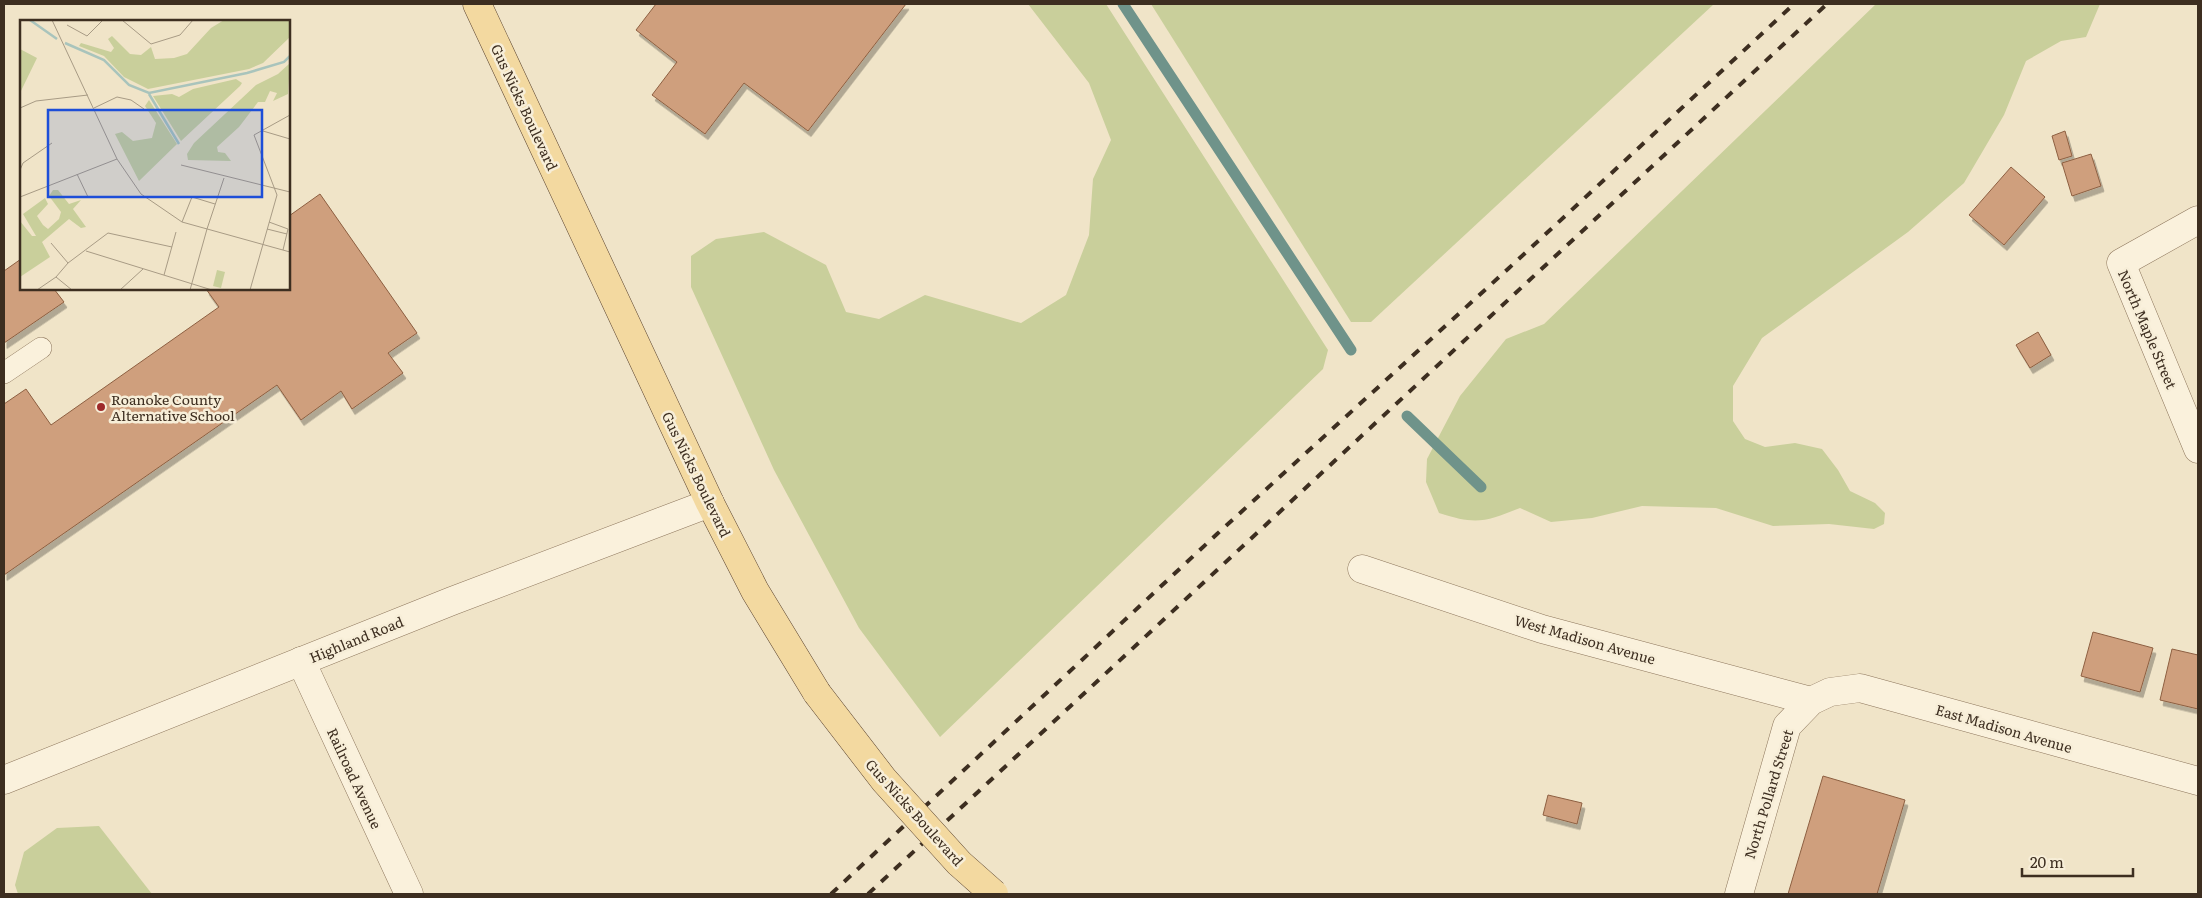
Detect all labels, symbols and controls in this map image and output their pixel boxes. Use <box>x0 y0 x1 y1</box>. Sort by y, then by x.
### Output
inset map <box>20 20 290 290</box>
street label: Gus Nicks Boulevard <box>487 41 563 174</box>
street label: North Maple Street <box>2114 266 2182 392</box>
place label: Roanoke County Alternative School <box>111 389 235 425</box>
marker: Roanoke County Alternative School <box>95 401 107 413</box>
street label: Gus Nicks Boulevard <box>658 408 736 541</box>
street label: West Madison Avenue <box>1512 609 1658 669</box>
street label: Highland Road <box>306 611 406 667</box>
street label: East Madison Avenue <box>1933 699 2075 757</box>
street label: Railroad Avenue <box>323 724 387 832</box>
street label: North Pollard Street <box>1739 726 1797 861</box>
street label: Gus Nicks Boulevard <box>862 754 969 870</box>
scale bar <box>2022 846 2133 878</box>
text: 20 m <box>2030 850 2064 873</box>

